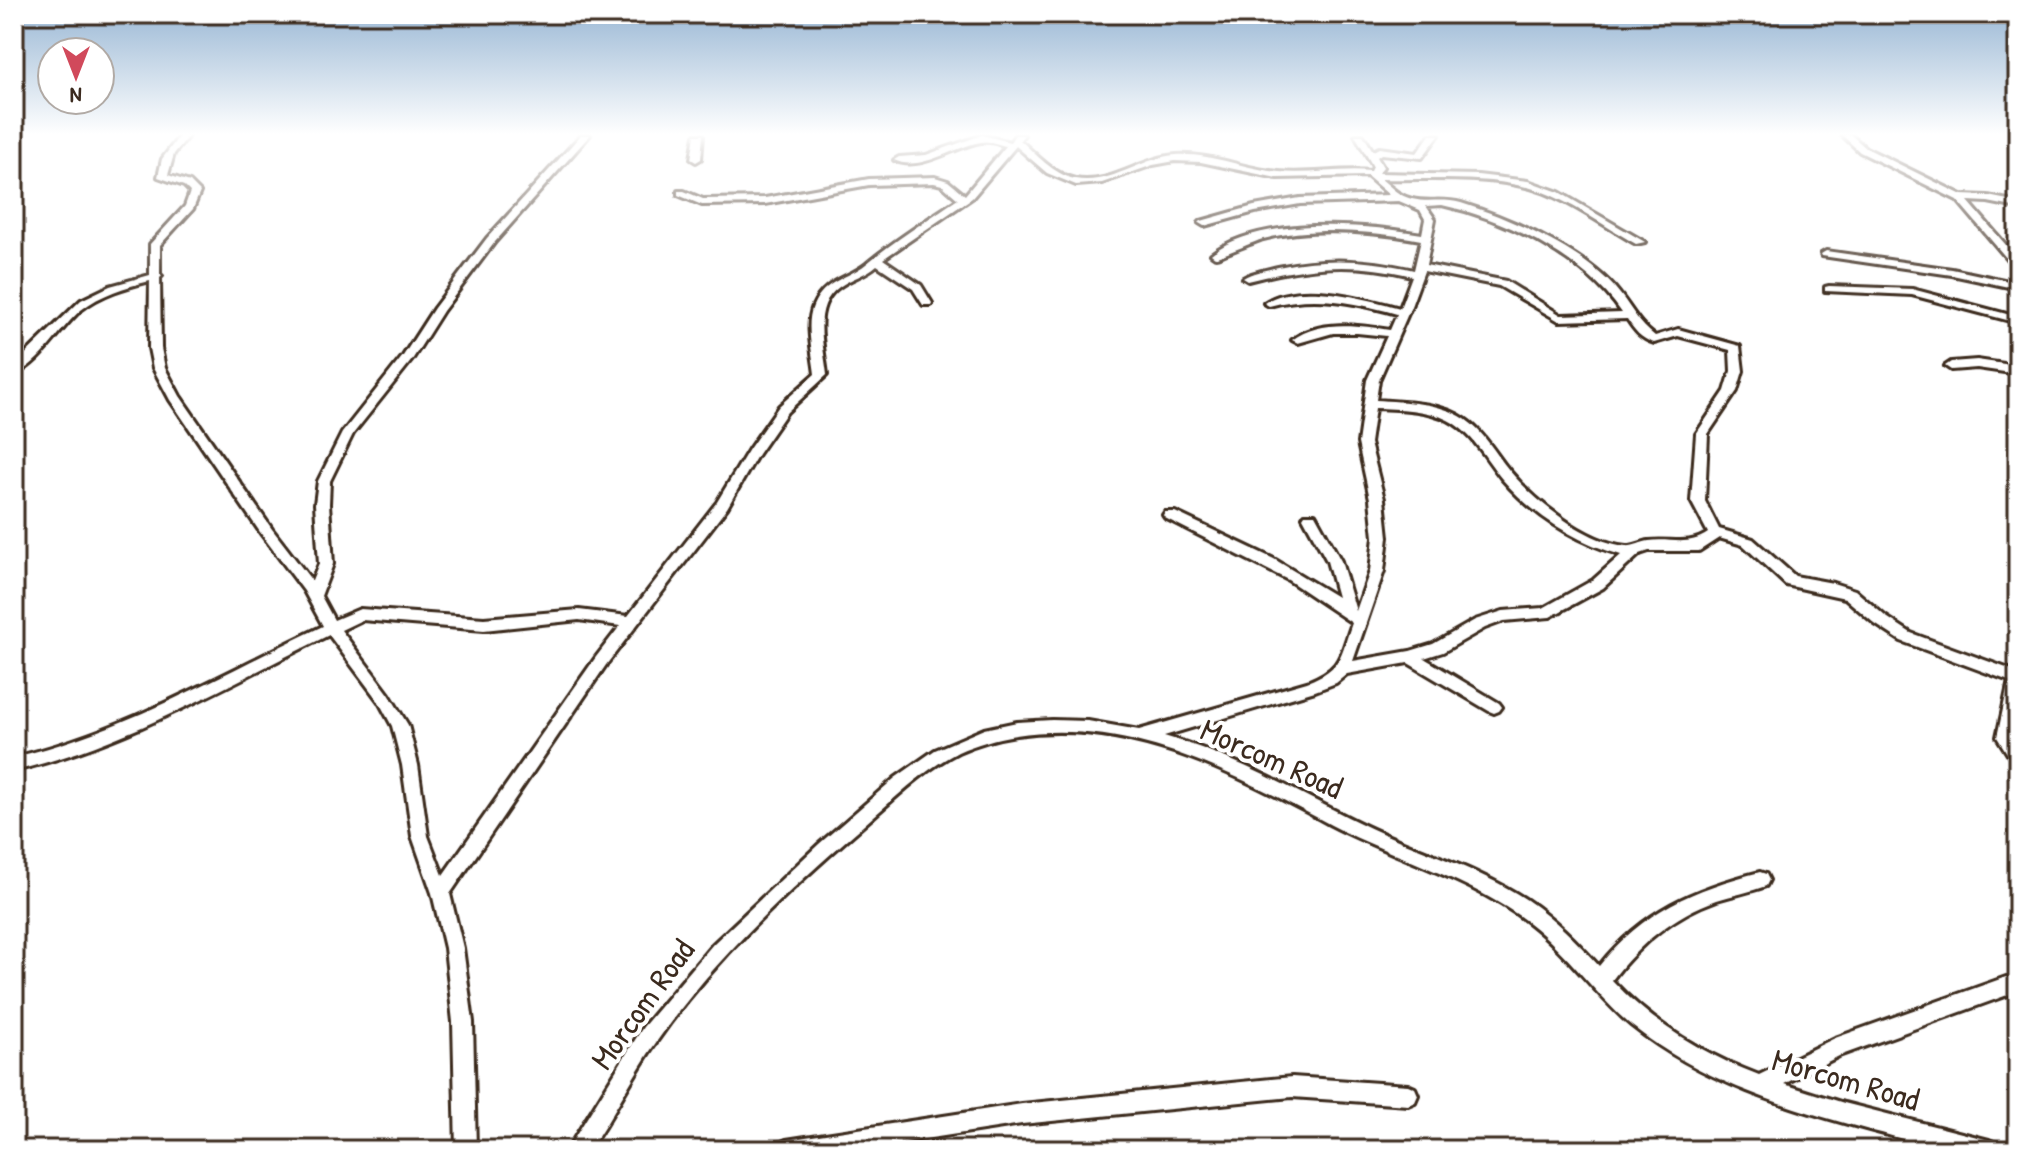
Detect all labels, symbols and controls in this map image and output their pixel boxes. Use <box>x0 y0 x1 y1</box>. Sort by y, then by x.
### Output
north arrow <box>36 36 116 116</box>
text: N <box>70 81 82 111</box>
street label: Morcom Road <box>1194 708 1350 808</box>
street label: Morcom Road <box>580 930 704 1078</box>
street label: Morcom Road <box>1767 1038 1925 1120</box>

